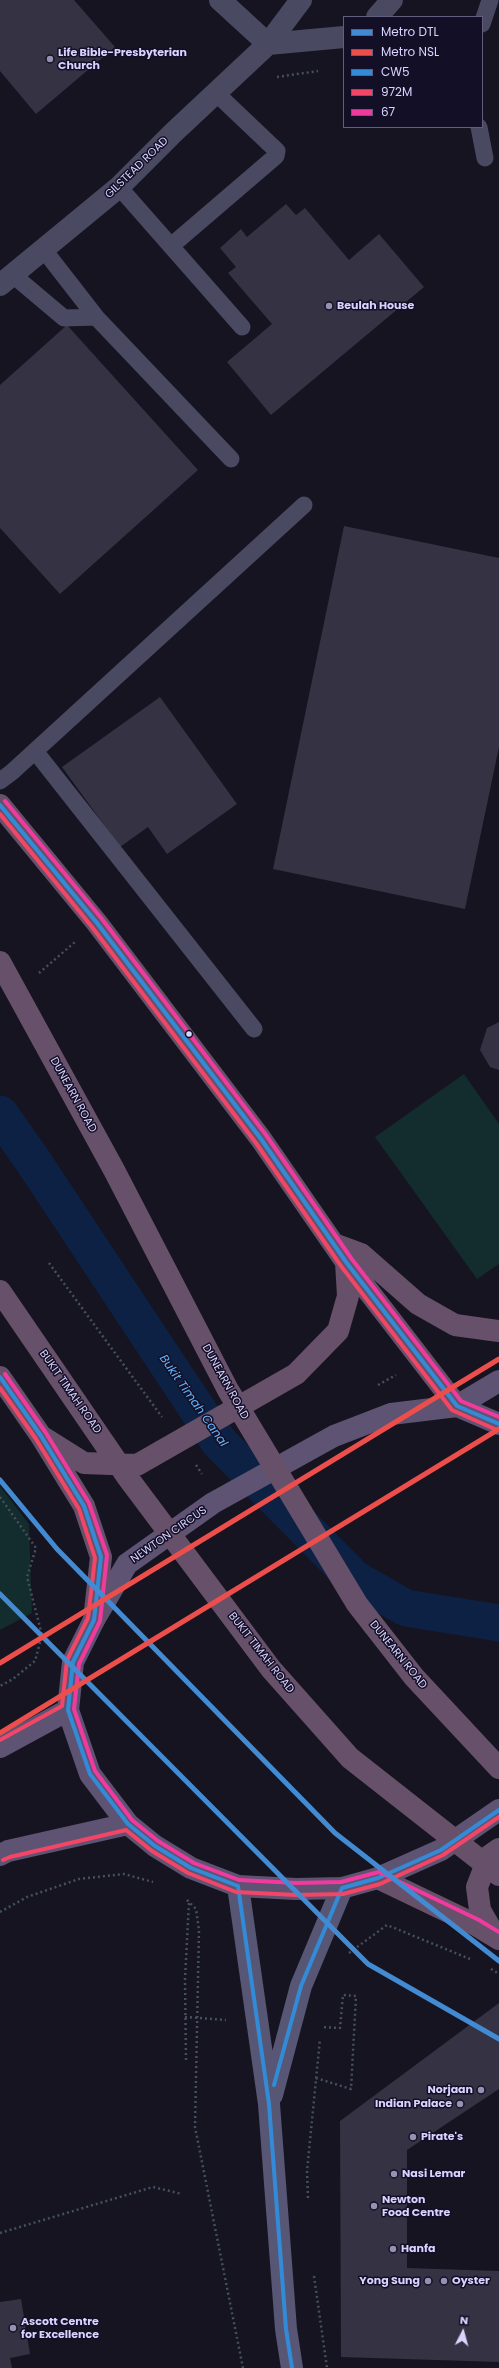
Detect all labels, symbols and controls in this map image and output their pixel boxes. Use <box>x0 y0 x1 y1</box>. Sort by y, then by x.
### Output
legend <box>343 16 483 128</box>
text: Metro DTL <box>381 23 439 40</box>
text: Metro NSL <box>381 43 439 60</box>
place label: Life Bible-Presbyterian Church <box>58 46 187 72</box>
marker: Life Bible-Presbyterian Church <box>45 54 55 64</box>
text: CW5 <box>381 63 410 80</box>
text: 972M <box>381 83 412 100</box>
text: 67 <box>381 103 395 120</box>
street label: GILSTEAD ROAD <box>103 135 171 201</box>
place label: Beulah House <box>337 299 414 313</box>
marker: Beulah House <box>324 301 334 311</box>
unlabelled marker <box>184 1029 194 1039</box>
street label: DUNEARN ROAD <box>47 1055 99 1135</box>
street label: DUNEARN ROAD <box>199 1342 251 1422</box>
street label: BUKIT TIMAH ROAD <box>36 1348 104 1436</box>
water label: Bukit Timah Canal <box>156 1352 230 1450</box>
street label: NEWTON CIRCUS <box>129 1504 209 1566</box>
street label: BUKIT TIMAH ROAD <box>225 1610 297 1696</box>
street label: DUNEARN ROAD <box>366 1618 430 1692</box>
place label: Norjaan <box>427 2083 473 2097</box>
marker: Norjaan <box>476 2085 486 2095</box>
place label: Indian Palace <box>375 2097 452 2111</box>
marker: Indian Palace <box>455 2099 465 2109</box>
place label: Pirate's <box>421 2130 463 2144</box>
marker: Pirate's <box>408 2132 418 2142</box>
place label: Nasi Lemar <box>402 2167 465 2181</box>
marker: Nasi Lemar <box>389 2169 399 2179</box>
place label: Newton Food Centre <box>382 2193 450 2219</box>
marker: Newton Food Centre <box>369 2201 379 2211</box>
place label: Hanfa <box>401 2242 435 2256</box>
marker: Hanfa <box>388 2244 398 2254</box>
place label: Yong Sung <box>359 2274 420 2288</box>
place label: Oyster <box>452 2274 490 2288</box>
marker: Yong Sung <box>423 2276 433 2286</box>
marker: Oyster <box>439 2276 449 2286</box>
north arrow <box>443 2312 483 2352</box>
text: N <box>459 2312 469 2328</box>
place label: Ascott Centre for Excellence <box>21 2315 99 2341</box>
marker: Ascott Centre for Excellence <box>8 2323 18 2333</box>

